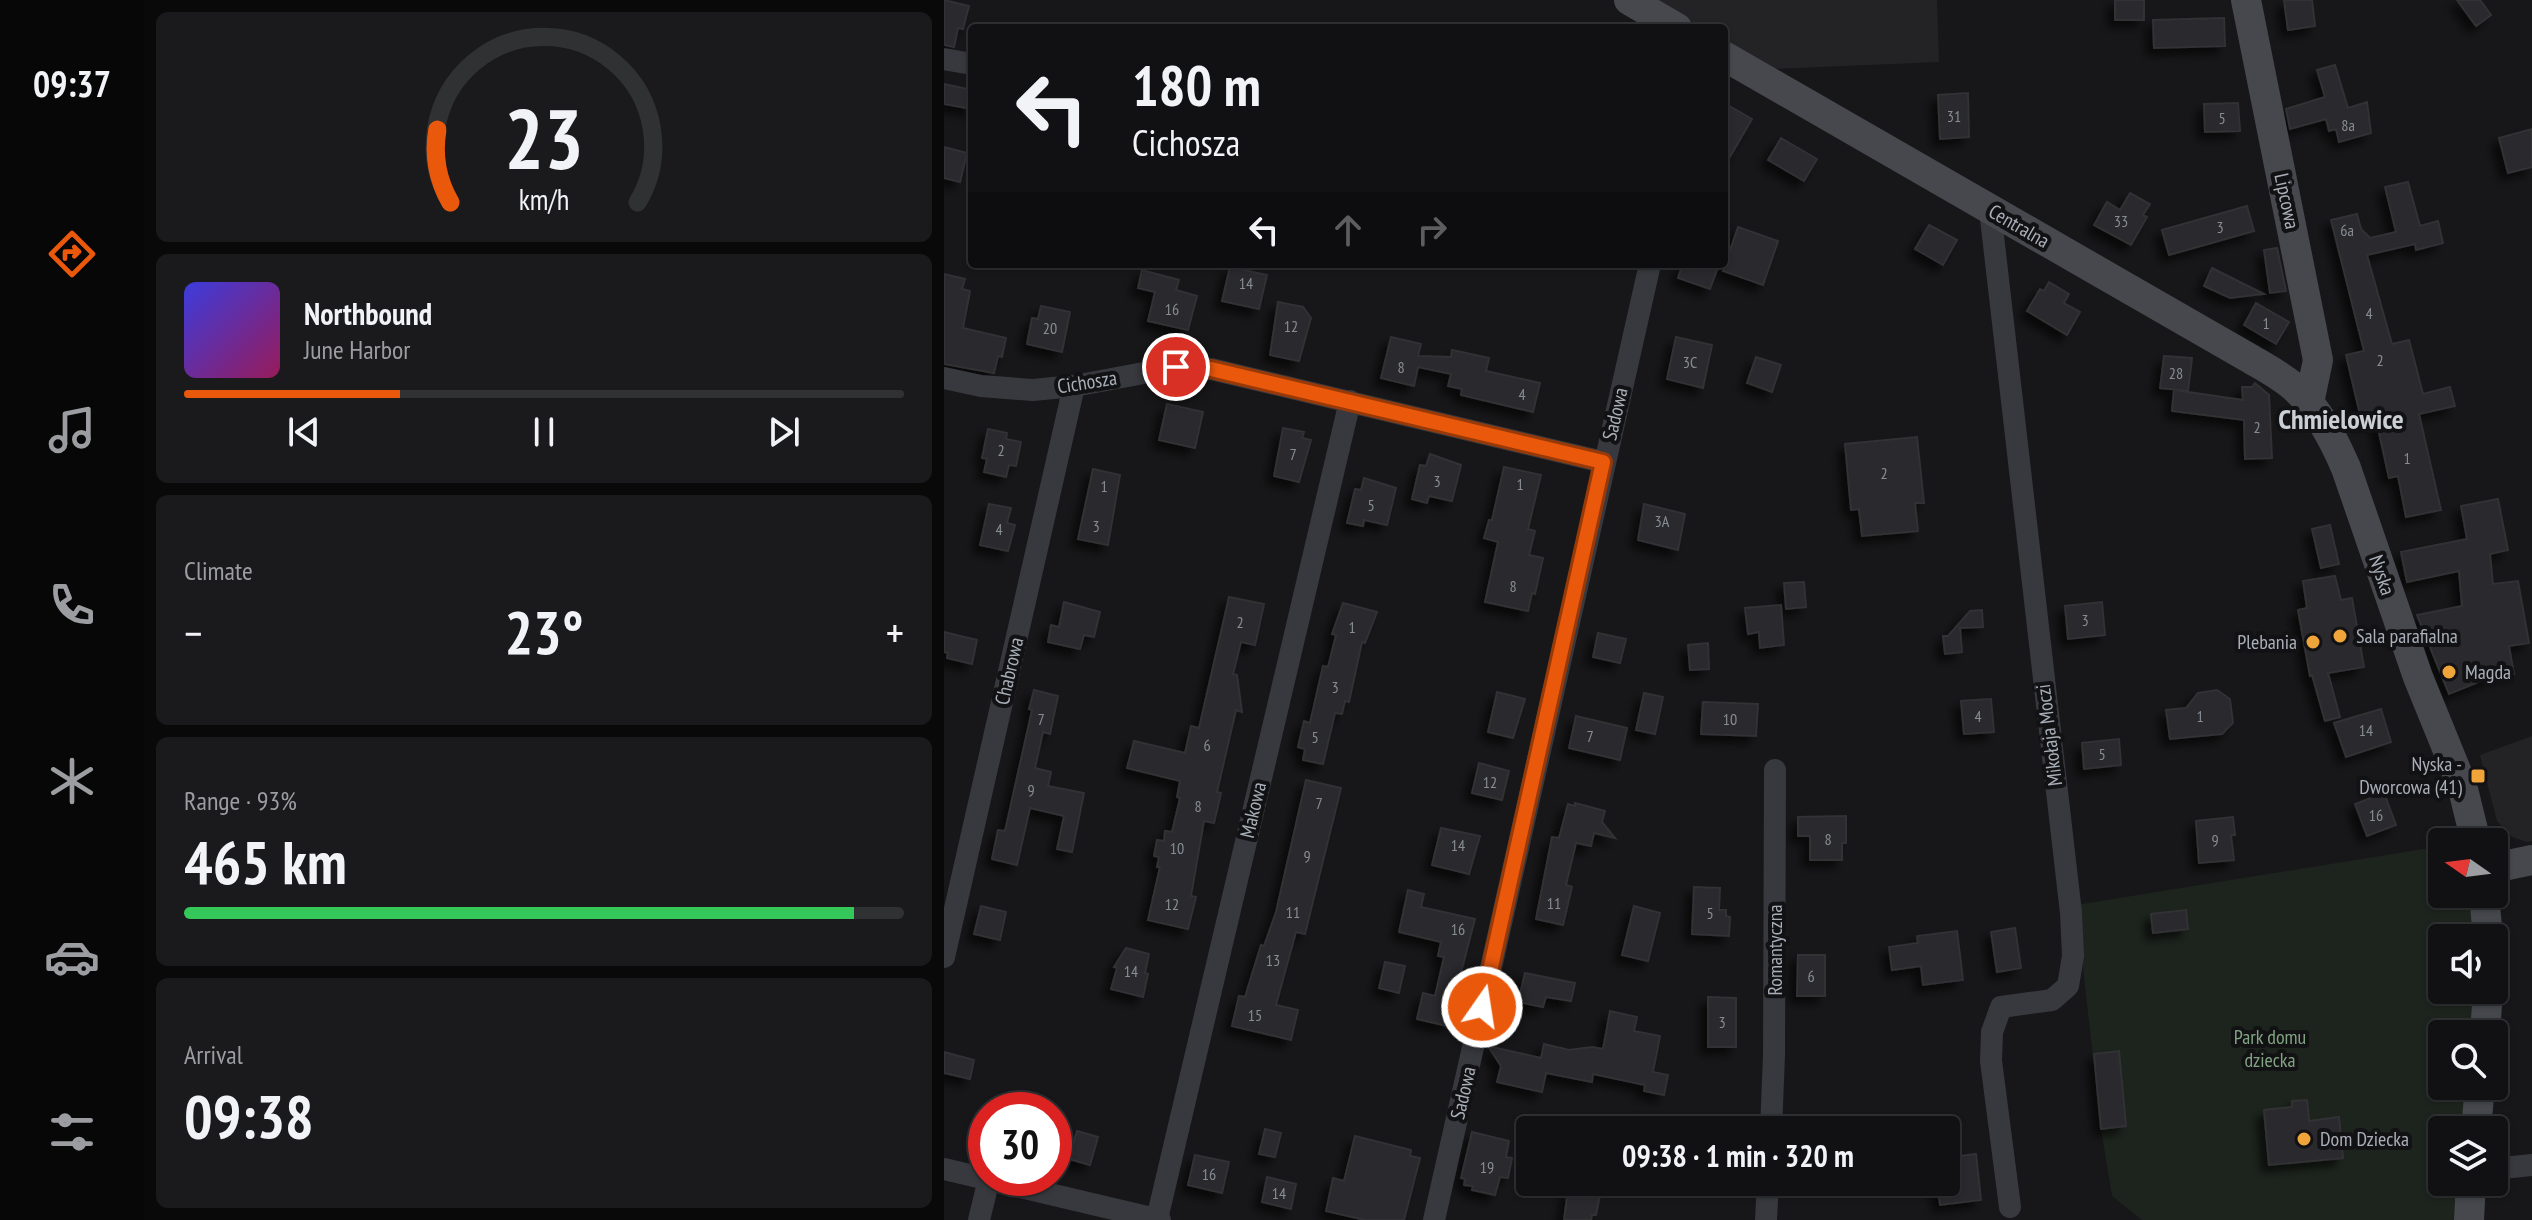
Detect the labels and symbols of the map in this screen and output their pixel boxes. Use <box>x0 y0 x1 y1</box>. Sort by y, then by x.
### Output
house number: 31 <box>1947 106 1961 126</box>
house number: 5 <box>2218 108 2226 128</box>
house number: 8a <box>2341 115 2355 135</box>
street label: Lipcowa <box>2268 171 2306 231</box>
street label: Centralna <box>1984 198 2054 254</box>
house number: 33 <box>2114 211 2128 231</box>
house number: 3 <box>2216 217 2224 237</box>
house number: 6a <box>2340 220 2354 240</box>
house number: 14 <box>1239 273 1253 293</box>
house number: 16 <box>1165 299 1179 319</box>
house number: 4 <box>2365 303 2373 323</box>
house number: 1 <box>2262 313 2270 333</box>
house number: 12 <box>1284 316 1298 336</box>
house number: 20 <box>1043 318 1057 338</box>
pin <box>1142 333 1210 401</box>
house number: 2 <box>2376 350 2384 370</box>
house number: 3C <box>1683 352 1697 372</box>
house number: 8 <box>1397 357 1405 377</box>
house number: 28 <box>2169 363 2183 383</box>
street label: Cichosza <box>1055 364 1119 400</box>
house number: 4 <box>1518 384 1526 404</box>
street label: Sadowa <box>1596 385 1634 443</box>
district label: Chmielowice <box>2278 400 2404 437</box>
house number: 2 <box>2253 417 2261 437</box>
house number: 2 <box>997 440 1005 460</box>
house number: 7 <box>1289 444 1297 464</box>
house number: 1 <box>2403 448 2411 468</box>
house number: 2 <box>1880 463 1888 483</box>
house number: 3 <box>1433 471 1441 491</box>
house number: 1 <box>1516 474 1524 494</box>
house number: 1 <box>1100 476 1108 496</box>
house number: 5 <box>1367 495 1375 515</box>
house number: 3A <box>1655 511 1670 531</box>
house number: 3 <box>1092 516 1100 536</box>
house number: 4 <box>995 519 1003 539</box>
street label: Nyska <box>2363 551 2401 599</box>
house number: 8 <box>1509 576 1517 596</box>
house number: 3 <box>2081 610 2089 630</box>
house number: 2 <box>1236 612 1244 632</box>
house number: 1 <box>1348 617 1356 637</box>
place label: Sala parafialna <box>2356 623 2458 649</box>
marker: Sala parafialna <box>2331 627 2349 645</box>
place label: Plebania <box>2237 629 2297 655</box>
marker: Plebania <box>2304 633 2322 651</box>
street label: Chabrowa <box>989 635 1029 707</box>
place label: Magda <box>2465 659 2511 685</box>
marker: Magda <box>2440 663 2458 681</box>
house number: 3 <box>1331 677 1339 697</box>
street label: Mikołaja Moczi <box>2030 683 2068 787</box>
house number: 4 <box>1974 706 1982 726</box>
house number: 1 <box>2196 706 2204 726</box>
house number: 7 <box>1037 709 1045 729</box>
house number: 10 <box>1723 709 1737 729</box>
house number: 14 <box>2359 720 2373 740</box>
house number: 7 <box>1586 726 1594 746</box>
house number: 5 <box>1311 727 1319 747</box>
house number: 6 <box>1203 735 1211 755</box>
house number: 5 <box>2098 744 2106 764</box>
place label: Nyska - Dworcowa (41) <box>2359 751 2462 800</box>
marker: Nyska - Dworcowa (41) <box>2469 767 2487 785</box>
house number: 12 <box>1483 772 1497 792</box>
house number: 9 <box>1027 780 1035 800</box>
street label: Makowa <box>1234 780 1272 840</box>
house number: 7 <box>1315 793 1323 813</box>
house number: 8 <box>1194 796 1202 816</box>
house number: 16 <box>2369 805 2383 825</box>
north arrow <box>2428 828 2508 908</box>
house number: 8 <box>1824 829 1832 849</box>
house number: 9 <box>2211 830 2219 850</box>
house number: 14 <box>1451 835 1465 855</box>
house number: 10 <box>1170 838 1184 858</box>
house number: 9 <box>1303 846 1311 866</box>
house number: 11 <box>1547 893 1561 913</box>
house number: 12 <box>1165 894 1179 914</box>
house number: 11 <box>1286 902 1300 922</box>
house number: 5 <box>1706 903 1714 923</box>
street label: Romantyczna <box>1762 904 1788 996</box>
house number: 16 <box>1451 919 1465 939</box>
house number: 13 <box>1266 950 1280 970</box>
house number: 14 <box>1124 961 1138 981</box>
position arrow <box>1440 965 1524 1049</box>
house number: 6 <box>1807 966 1815 986</box>
house number: 15 <box>1248 1005 1262 1025</box>
house number: 3 <box>1718 1012 1726 1032</box>
park label: Park domu dziecka <box>2234 1024 2306 1073</box>
street label: Sadowa <box>1444 1064 1482 1122</box>
speed limit sign: 30 <box>968 1092 1072 1196</box>
place label: Dom Dziecka <box>2320 1126 2409 1152</box>
marker: Dom Dziecka <box>2295 1130 2313 1148</box>
house number: 19 <box>1480 1157 1494 1177</box>
house number: 16 <box>1202 1164 1216 1184</box>
house number: 14 <box>1272 1183 1286 1203</box>

